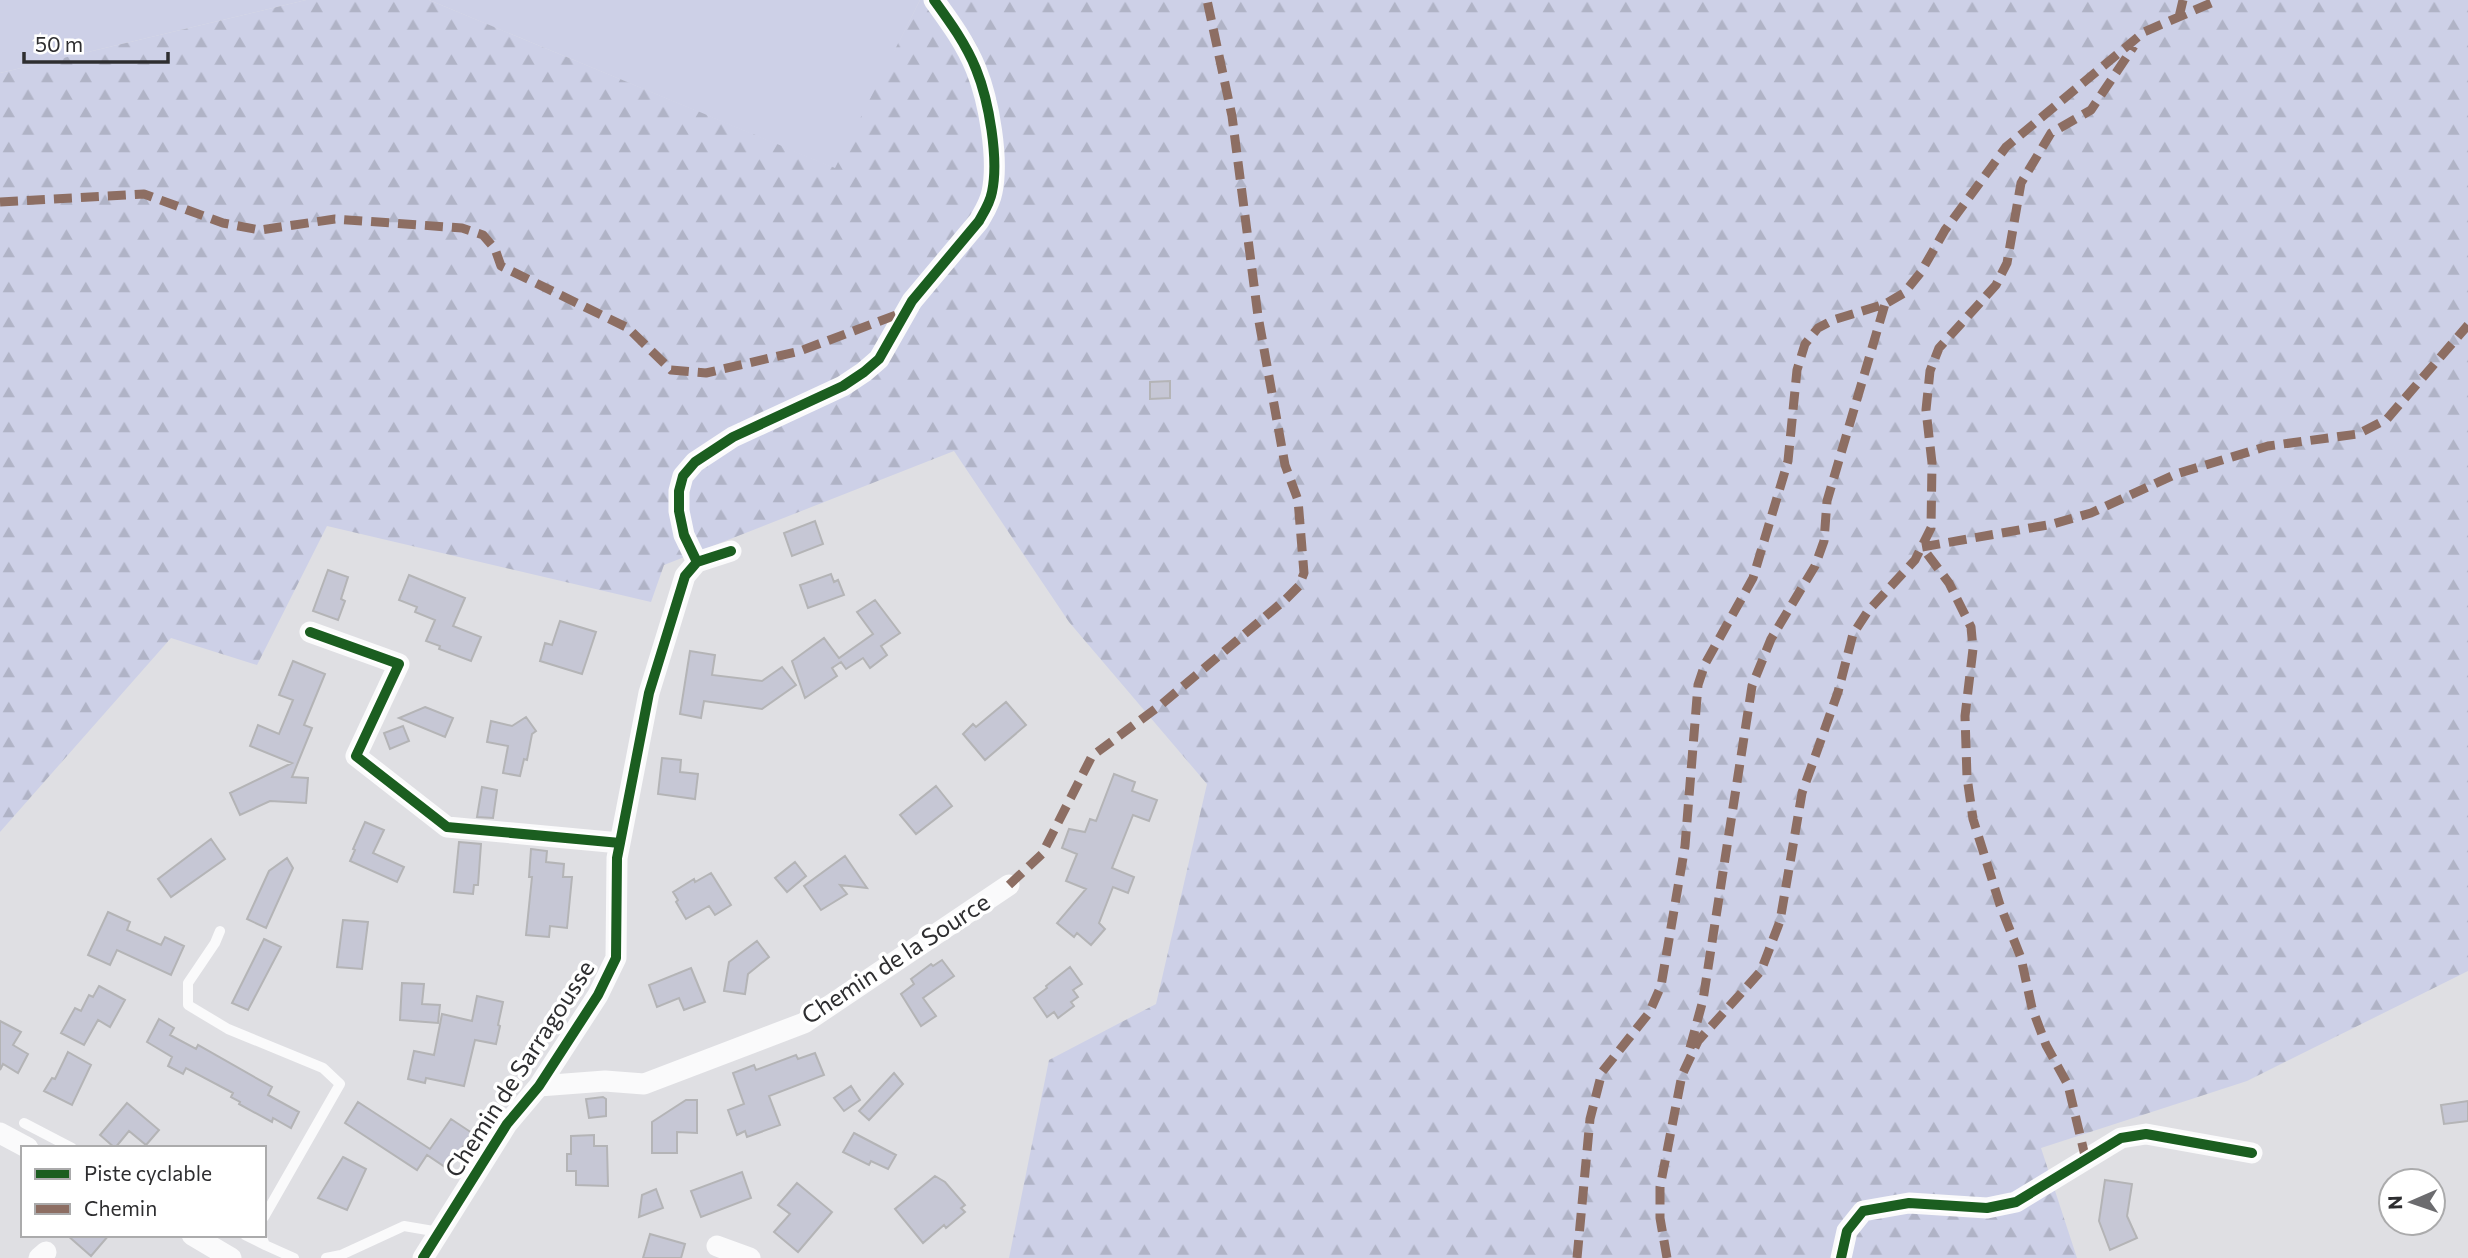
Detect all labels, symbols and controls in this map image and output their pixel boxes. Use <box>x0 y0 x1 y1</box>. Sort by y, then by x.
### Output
scale bar <box>24 21 168 65</box>
text: 50 m <box>35 31 83 56</box>
street label: Chemin de la Source <box>796 886 995 1029</box>
street label: Chemin de Sarragousse <box>438 954 600 1182</box>
legend <box>21 1146 266 1237</box>
text: Piste cyclable <box>84 1160 212 1185</box>
north arrow <box>2377 1167 2447 1237</box>
text: Chemin <box>84 1195 157 1220</box>
text: N <box>2383 1195 2406 1210</box>

